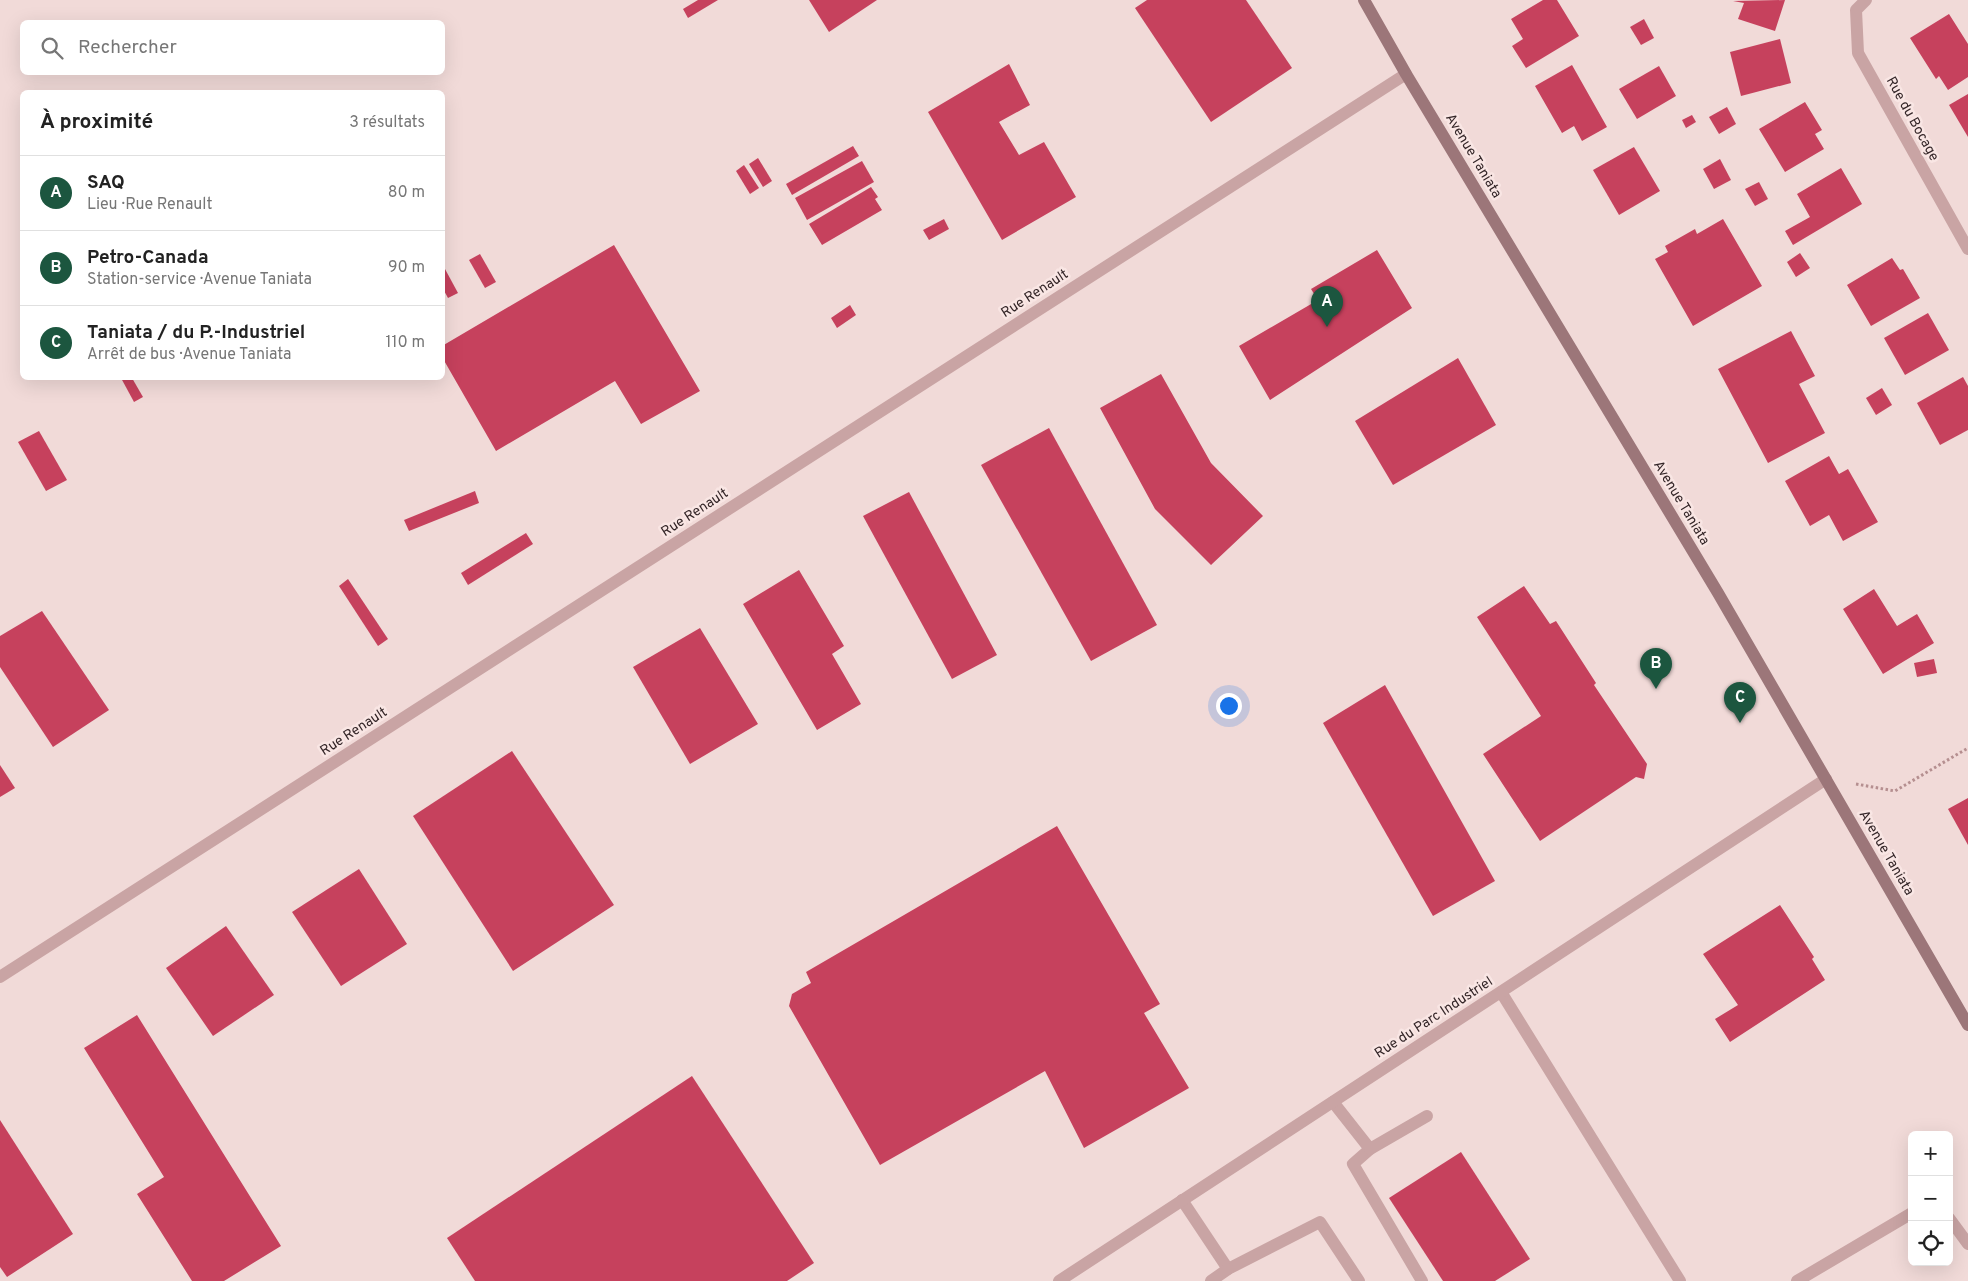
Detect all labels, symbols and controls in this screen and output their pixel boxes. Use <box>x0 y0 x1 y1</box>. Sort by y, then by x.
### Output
search box <box>20 20 445 75</box>
icon: search <box>38 34 66 62</box>
text: Rechercher <box>78 36 177 60</box>
street label: Rue du Bocage <box>1882 74 1942 164</box>
text: À proximité <box>40 109 153 136</box>
street label: Avenue Taniata <box>1441 111 1505 201</box>
text: 3 résultats <box>349 113 425 133</box>
text: SAQ <box>87 171 125 195</box>
text: A <box>50 183 62 203</box>
text: 80 m <box>388 183 425 203</box>
text: Lieu · Rue Renault <box>87 195 213 215</box>
text: Petro-Canada <box>87 246 209 270</box>
text: B <box>50 258 62 278</box>
text: 90 m <box>388 258 425 278</box>
street label: Rue Renault <box>998 266 1072 322</box>
text: Station-service · Avenue Taniata <box>87 270 312 290</box>
pin: A <box>1311 286 1343 327</box>
text: Taniata / du P.-Industriel <box>87 321 305 345</box>
text: C <box>51 333 61 353</box>
text: 110 m <box>385 333 425 353</box>
text: Arrêt de bus · Avenue Taniata <box>87 345 291 365</box>
street label: Avenue Taniata <box>1649 458 1713 548</box>
street label: Rue Renault <box>658 485 732 541</box>
pin: B <box>1640 648 1672 689</box>
pin: C <box>1724 682 1756 723</box>
your location <box>1216 693 1242 719</box>
street label: Rue Renault <box>317 704 391 760</box>
street label: Avenue Taniata <box>1855 807 1917 899</box>
street label: Rue du Parc Industriel <box>1372 973 1496 1063</box>
map controls <box>1908 1131 1953 1266</box>
button: + <box>1908 1131 1953 1176</box>
button: − <box>1908 1176 1953 1221</box>
button: locate <box>1908 1221 1953 1266</box>

